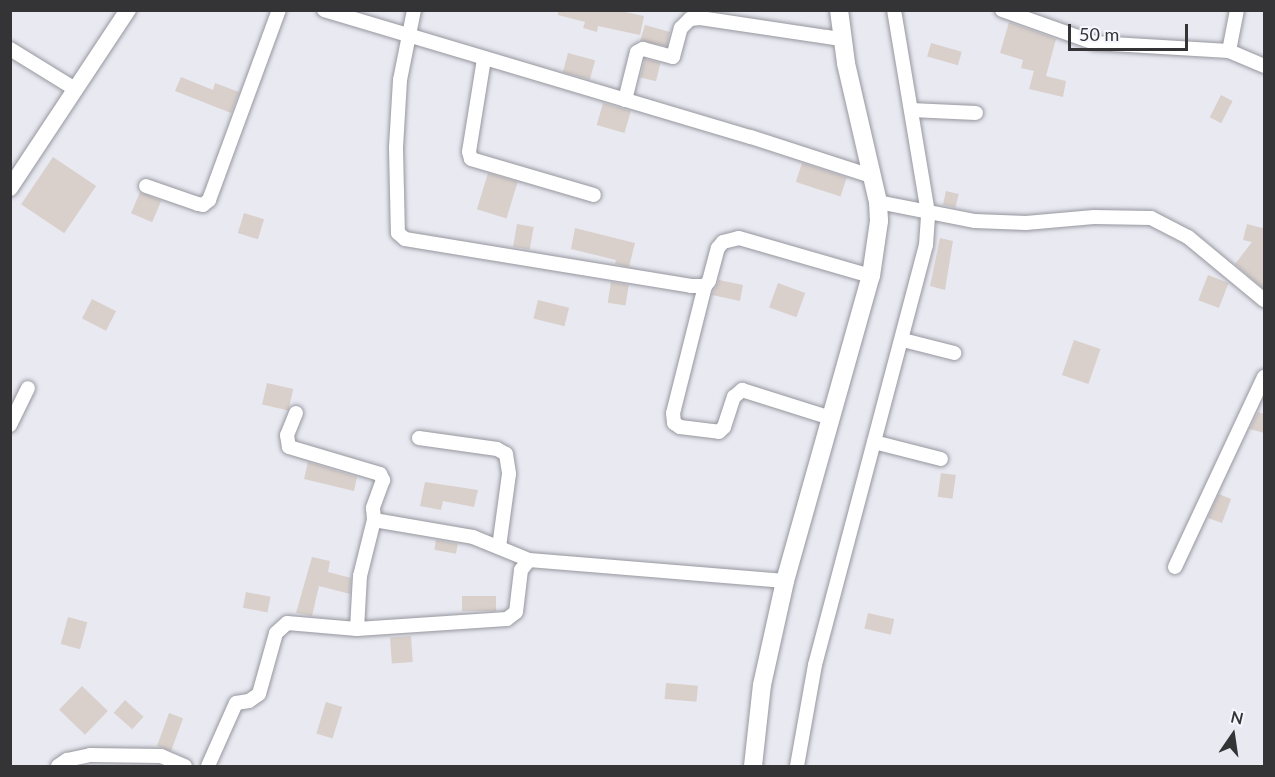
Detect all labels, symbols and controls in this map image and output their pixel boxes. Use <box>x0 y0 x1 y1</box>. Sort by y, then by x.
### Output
scale bar <box>1071 12 1191 50</box>
text: 50 m <box>1079 23 1119 45</box>
north arrow <box>1203 705 1263 765</box>
text: N <box>1229 706 1245 728</box>

